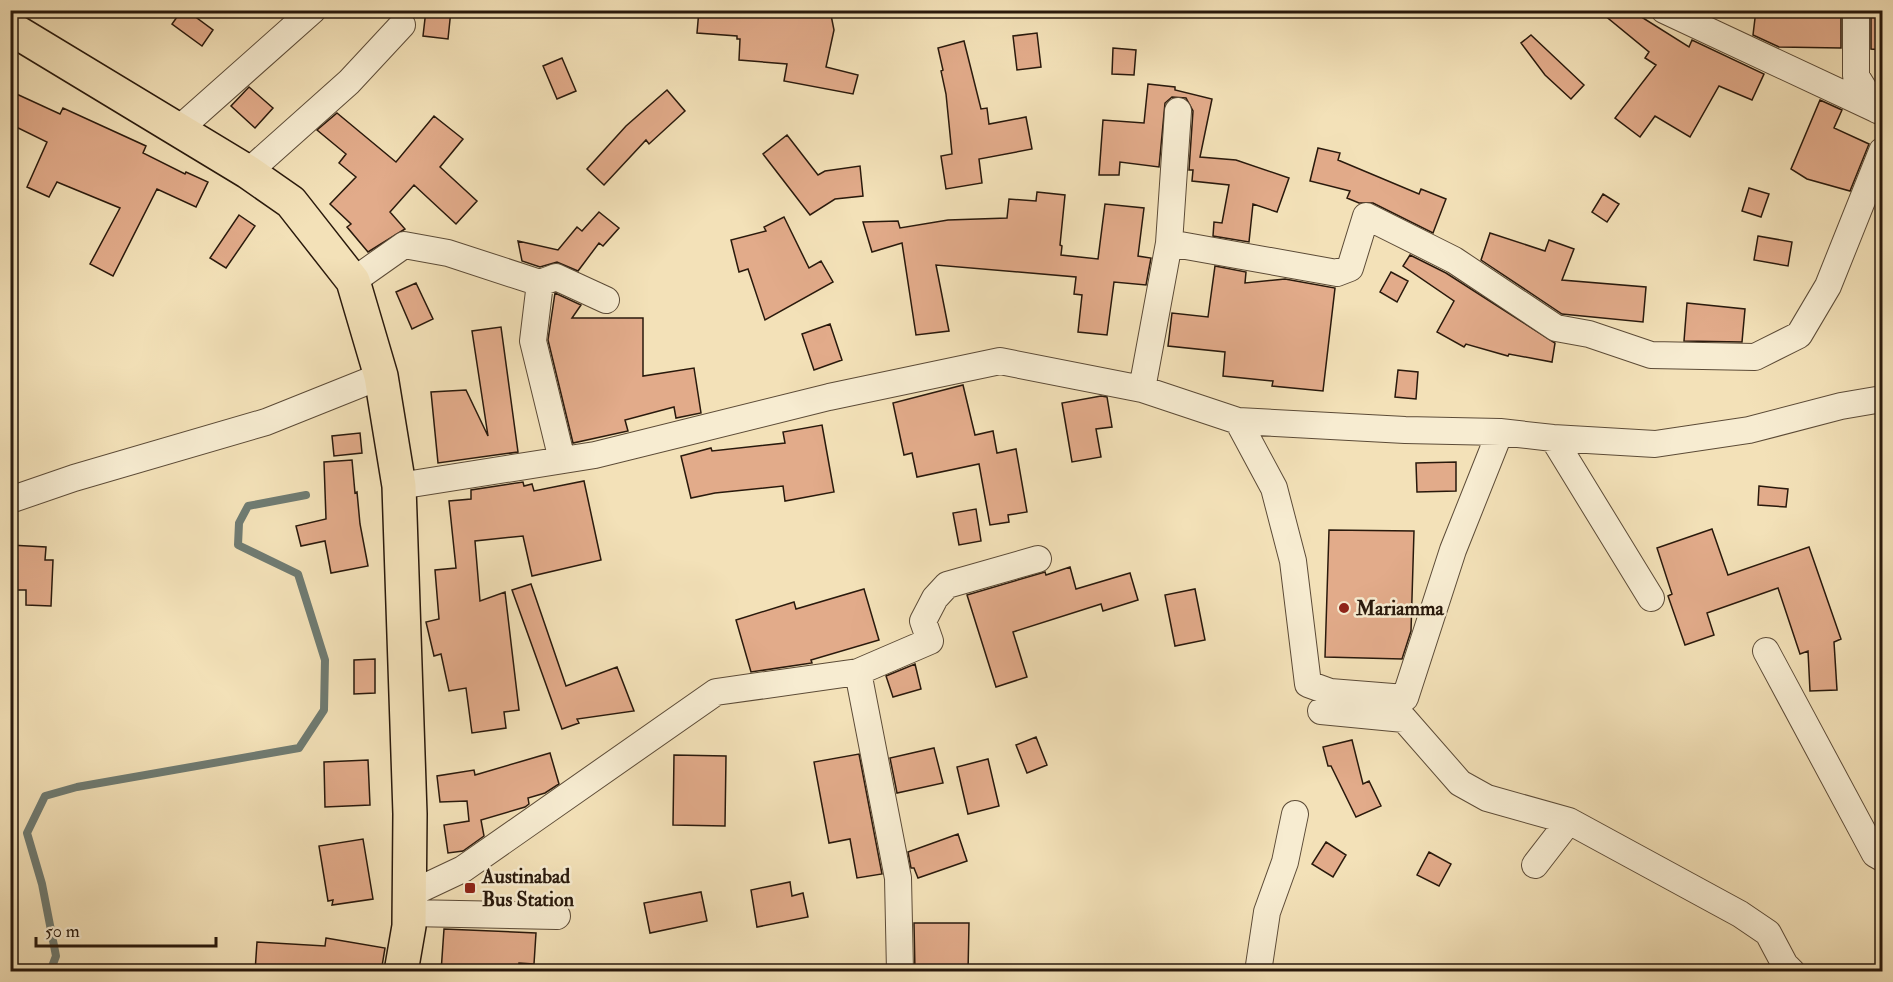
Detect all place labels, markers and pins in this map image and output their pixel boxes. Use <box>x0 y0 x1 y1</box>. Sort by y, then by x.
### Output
place label: Mariamma <box>1355 596 1444 621</box>
marker: Mariamma <box>1337 601 1351 615</box>
place label: Austinabad Bus Station <box>481 864 575 912</box>
marker: Austinabad Bus Station <box>463 881 477 895</box>

